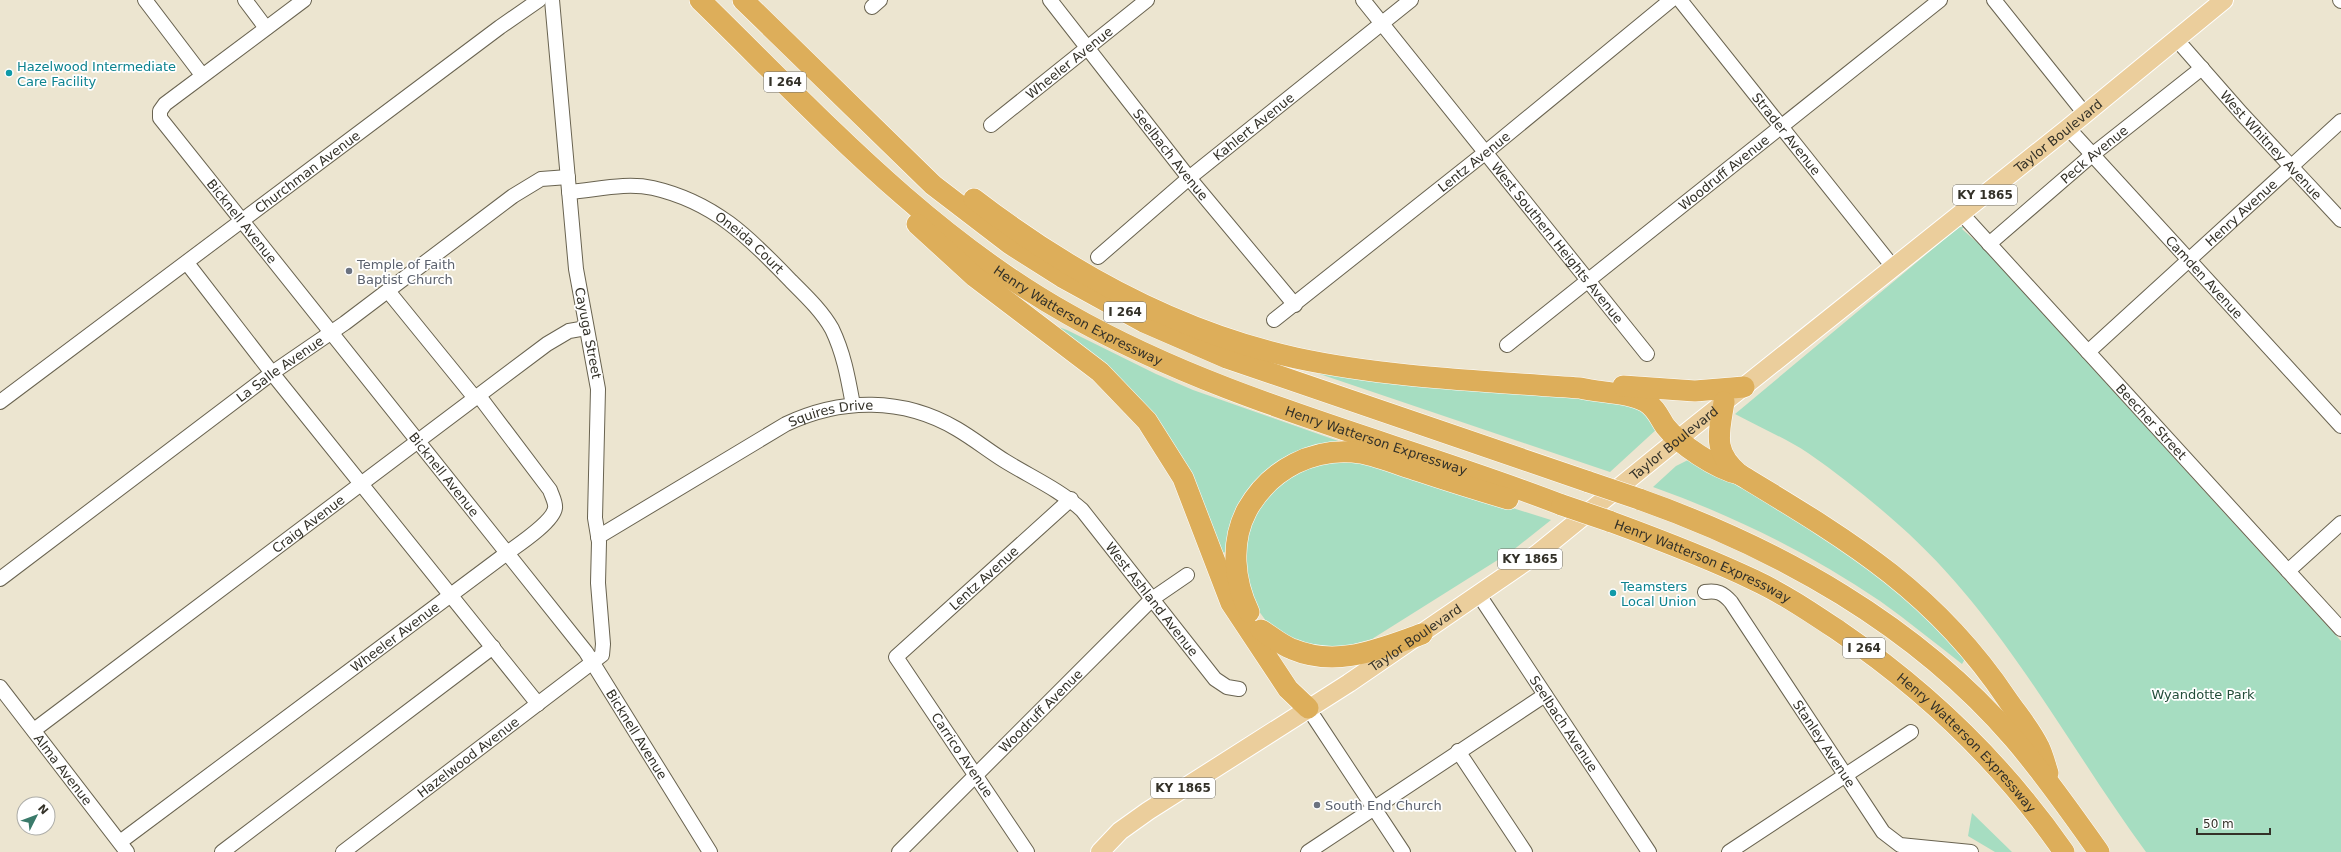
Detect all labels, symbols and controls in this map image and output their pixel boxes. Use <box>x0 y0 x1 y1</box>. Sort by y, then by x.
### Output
street label: Wheeler Avenue <box>1023 23 1115 102</box>
place label: Hazelwood Intermediate Care Facility <box>17 59 176 89</box>
marker: Hazelwood Intermediate Care Facility <box>4 68 14 78</box>
road number: I 264 <box>764 72 806 92</box>
street label: West Whitney Avenue <box>2217 87 2325 202</box>
street label: Kahlert Avenue <box>1210 90 1297 163</box>
street label: Strader Avenue <box>1749 90 1824 178</box>
street label: Taylor Boulevard <box>2010 96 2105 176</box>
street label: Seelbach Avenue <box>1130 106 1212 203</box>
street label: Peck Avenue <box>2057 122 2131 186</box>
street label: Churchman Avenue <box>252 127 363 216</box>
street label: Lentz Avenue <box>1435 128 1513 195</box>
street label: Woodruff Avenue <box>1675 132 1772 213</box>
street label: West Southern Heights Avenue <box>1489 159 1627 326</box>
street label: Bicknell Avenue <box>204 176 280 266</box>
street label: Henry Avenue <box>2202 176 2280 249</box>
road number: KY 1865 <box>1953 185 2017 205</box>
street label: Oneida Court <box>713 208 787 276</box>
street label: Camden Avenue <box>2163 233 2246 321</box>
place label: Temple of Faith Baptist Church <box>356 257 455 287</box>
street label: Henry Watterson Expressway <box>991 262 1165 368</box>
marker: Temple of Faith Baptist Church <box>344 266 354 276</box>
street label: Cayuga Street <box>572 286 604 380</box>
road number: I 264 <box>1104 302 1146 322</box>
street label: La Salle Avenue <box>233 333 326 405</box>
street label: Beecher Street <box>2113 380 2190 463</box>
street label: Squires Drive <box>786 397 873 430</box>
street label: Henry Watterson Expressway <box>1283 403 1469 478</box>
street label: Taylor Boulevard <box>1626 403 1721 483</box>
street label: Bicknell Avenue <box>406 429 482 519</box>
street label: Craig Avenue <box>269 492 347 556</box>
street label: Henry Watterson Expressway <box>1613 516 1794 606</box>
street label: West Ashland Avenue <box>1103 539 1201 659</box>
street label: Lentz Avenue <box>946 543 1021 613</box>
road number: KY 1865 <box>1498 549 1562 569</box>
place label: Teamsters Local Union <box>1620 579 1696 609</box>
marker: Teamsters Local Union <box>1608 588 1618 598</box>
street label: Wheeler Avenue <box>348 599 442 675</box>
street label: Taylor Boulevard <box>1365 601 1464 675</box>
road number: I 264 <box>1843 638 1885 658</box>
street label: Woodruff Avenue <box>996 666 1085 755</box>
street label: Henry Watterson Expressway <box>1894 670 2039 816</box>
street label: Seelbach Avenue <box>1527 673 1601 774</box>
street label: Bicknell Avenue <box>603 686 671 782</box>
park label: Wyandotte Park <box>2151 687 2255 702</box>
street label: Stanley Avenue <box>1790 697 1859 790</box>
street label: Carrico Avenue <box>928 710 996 800</box>
street label: Hazelwood Avenue <box>414 714 522 800</box>
street label: Alma Avenue <box>31 731 96 808</box>
road number: KY 1865 <box>1151 778 1215 798</box>
north arrow <box>16 796 56 836</box>
place label: South End Church <box>1325 798 1442 813</box>
marker: South End Church <box>1312 800 1322 810</box>
text: N <box>35 802 51 817</box>
scale bar <box>2197 810 2270 836</box>
text: 50 m <box>2203 817 2234 831</box>

